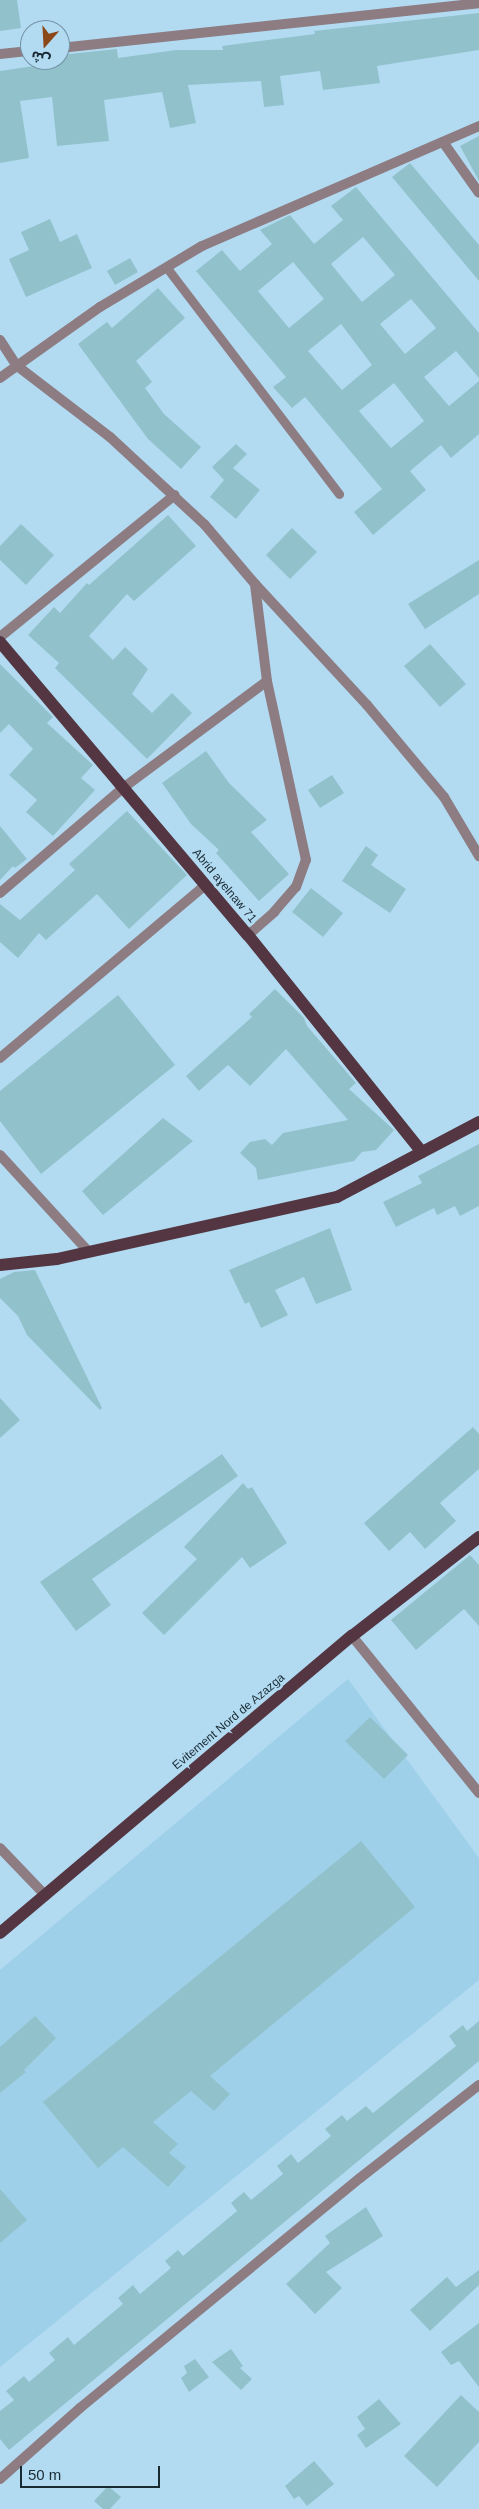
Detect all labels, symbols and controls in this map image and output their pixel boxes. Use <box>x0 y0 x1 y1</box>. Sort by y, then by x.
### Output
north arrow <box>20 20 70 70</box>
text: ش <box>29 48 52 69</box>
street label: Abrid aɣelnaw 71 <box>189 846 259 926</box>
street label: Evitement Nord de Azazga <box>170 1671 288 1773</box>
scale bar <box>22 2456 162 2488</box>
text: 50 m <box>28 2466 61 2483</box>

